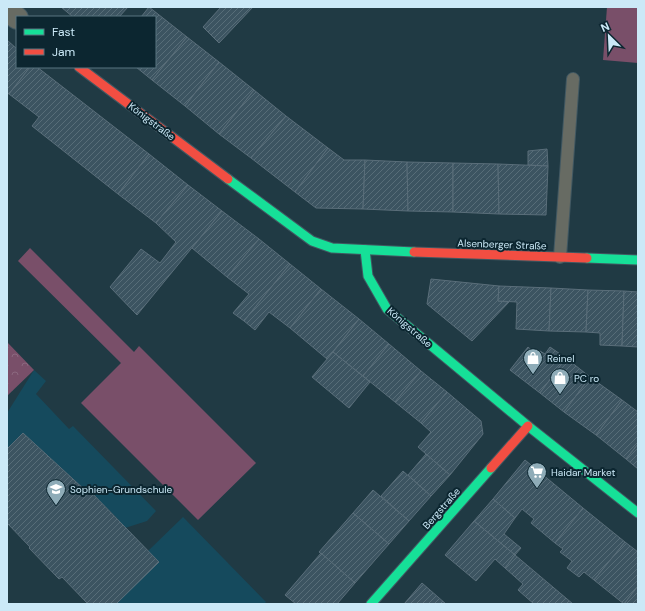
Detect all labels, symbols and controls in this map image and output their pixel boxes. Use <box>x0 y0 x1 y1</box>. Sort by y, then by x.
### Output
legend <box>16 16 156 68</box>
north arrow <box>589 16 629 56</box>
text: N <box>598 19 611 35</box>
text: Fast <box>52 24 75 40</box>
text: Jam <box>52 44 75 60</box>
street label: Königstraße <box>126 100 178 143</box>
street label: Alsenberger Straße <box>457 236 547 253</box>
street label: Königstraße <box>385 304 435 351</box>
shop icon: Reinel <box>522 347 544 375</box>
place label: Reinel <box>547 352 574 365</box>
shop icon: PC ro <box>549 367 571 395</box>
place label: PC ro <box>574 372 599 385</box>
supermarket icon: Haidar Market <box>526 461 548 489</box>
place label: Haidar Market <box>551 466 615 479</box>
school or university icon: Sophien-Grundschule <box>45 478 67 506</box>
place label: Sophien-Grundschule <box>70 483 172 496</box>
street label: Bergstraße <box>420 485 463 532</box>

